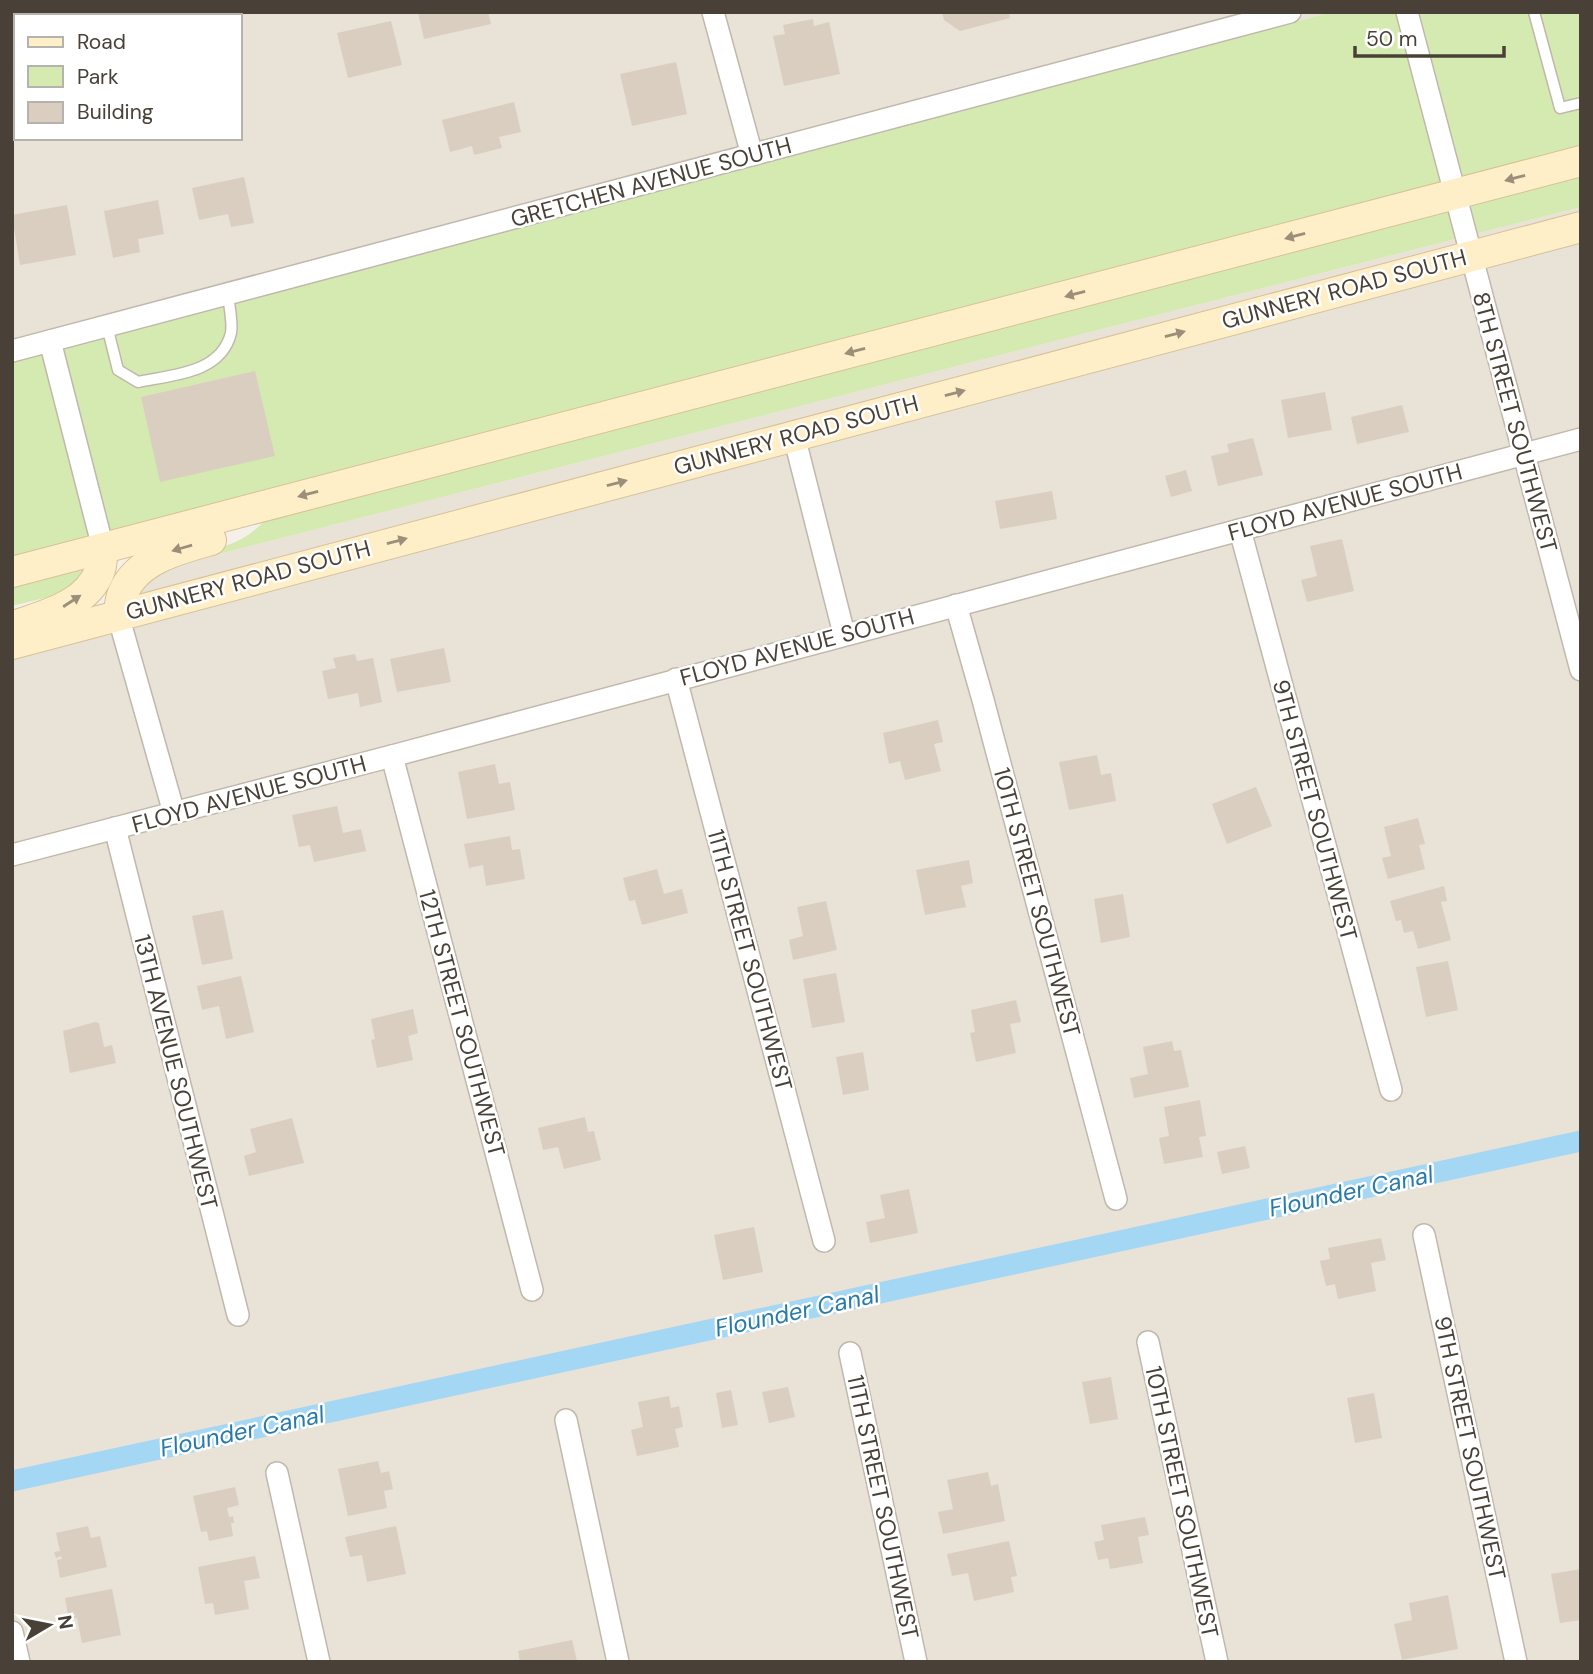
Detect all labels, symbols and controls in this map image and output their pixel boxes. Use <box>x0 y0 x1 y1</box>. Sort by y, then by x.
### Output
legend <box>14 14 242 140</box>
scale bar <box>1355 14 1504 58</box>
text: 50 m <box>1366 25 1417 53</box>
text: Road <box>77 28 126 56</box>
text: Park <box>77 63 119 91</box>
text: Building <box>77 98 154 126</box>
street label: GRETCHEN AVENUE SOUTH <box>507 130 795 234</box>
one-way arrow <box>1504 173 1526 184</box>
one-way arrow <box>1284 231 1306 242</box>
street label: GUNNERY ROAD SOUTH <box>1218 242 1470 336</box>
one-way arrow <box>1063 289 1085 300</box>
street label: 8TH STREET SOUTHWEST <box>1466 289 1564 556</box>
one-way arrow <box>1164 328 1186 339</box>
one-way arrow <box>843 346 865 357</box>
one-way arrow <box>945 387 967 398</box>
street label: GUNNERY ROAD SOUTH <box>670 388 922 482</box>
street label: FLOYD AVENUE SOUTH <box>1225 456 1465 548</box>
one-way arrow <box>606 477 628 488</box>
one-way arrow <box>297 489 319 500</box>
street label: GUNNERY ROAD SOUTH <box>122 533 374 627</box>
one-way arrow <box>386 535 408 546</box>
one-way arrow <box>171 544 192 554</box>
one-way arrow <box>62 594 82 607</box>
street label: FLOYD AVENUE SOUTH <box>677 601 917 693</box>
street label: 9TH STREET SOUTHWEST <box>1266 676 1364 944</box>
street label: FLOYD AVENUE SOUTH <box>129 748 369 840</box>
street label: 10TH STREET SOUTHWEST <box>987 764 1087 1040</box>
street label: 11TH STREET SOUTHWEST <box>701 826 799 1094</box>
street label: 12TH STREET SOUTHWEST <box>412 886 512 1160</box>
street label: 13TH AVENUE SOUTHWEST <box>127 932 225 1213</box>
water label: Flounder Canal <box>1266 1158 1437 1224</box>
water label: Flounder Canal <box>712 1278 883 1344</box>
street label: 9TH STREET SOUTHWEST <box>1427 1313 1513 1583</box>
street label: 10TH STREET SOUTHWEST <box>1139 1363 1226 1641</box>
street label: 11TH STREET SOUTHWEST <box>840 1372 926 1642</box>
water label: Flounder Canal <box>157 1398 328 1464</box>
north arrow <box>14 1590 84 1660</box>
text: N <box>52 1613 79 1631</box>

